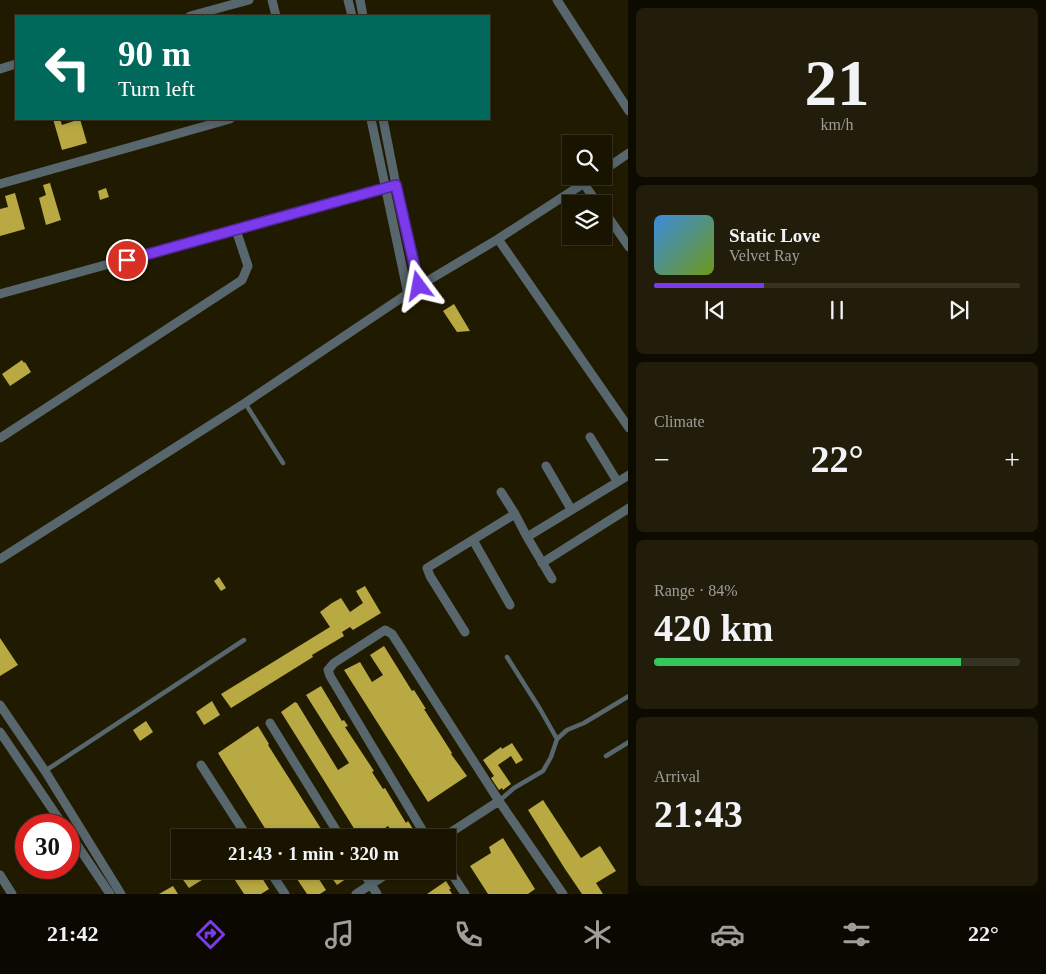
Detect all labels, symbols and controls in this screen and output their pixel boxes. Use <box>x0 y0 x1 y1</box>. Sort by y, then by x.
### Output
icon: left <box>35 35 100 100</box>
text: 90 m <box>118 35 191 74</box>
text: 21 <box>805 47 870 119</box>
text: Turn left <box>118 76 195 101</box>
text: km/h <box>821 116 853 133</box>
map controls <box>562 135 612 245</box>
button: search <box>562 135 612 185</box>
button: layers <box>562 195 612 245</box>
text: Static Love <box>729 225 820 246</box>
pin <box>106 239 148 281</box>
icon: arrive <box>113 246 141 274</box>
text: Velvet Ray <box>729 247 800 264</box>
position arrow <box>392 259 444 311</box>
icon: previous <box>701 296 729 324</box>
icon: pause <box>823 296 851 324</box>
icon: next <box>945 296 973 324</box>
text: Climate <box>654 413 705 430</box>
text: 22° <box>810 438 864 480</box>
text: − <box>654 444 670 475</box>
text: + <box>1004 444 1020 475</box>
text: Range · 84% <box>654 582 738 599</box>
text: 420 km <box>654 607 773 649</box>
text: Arrival <box>654 768 700 785</box>
text: 21:43 <box>654 793 743 835</box>
speed limit sign: 30 <box>15 814 80 879</box>
text: 21:43 · 1 min · 320 m <box>228 843 399 864</box>
icon: directions <box>193 917 228 952</box>
icon: music <box>322 917 357 952</box>
icon: phone <box>451 917 486 952</box>
icon: climate <box>580 917 615 952</box>
icon: car <box>710 917 745 952</box>
icon: filters <box>839 917 874 952</box>
text: 21:42 <box>47 921 98 946</box>
text: 22° <box>968 921 999 946</box>

